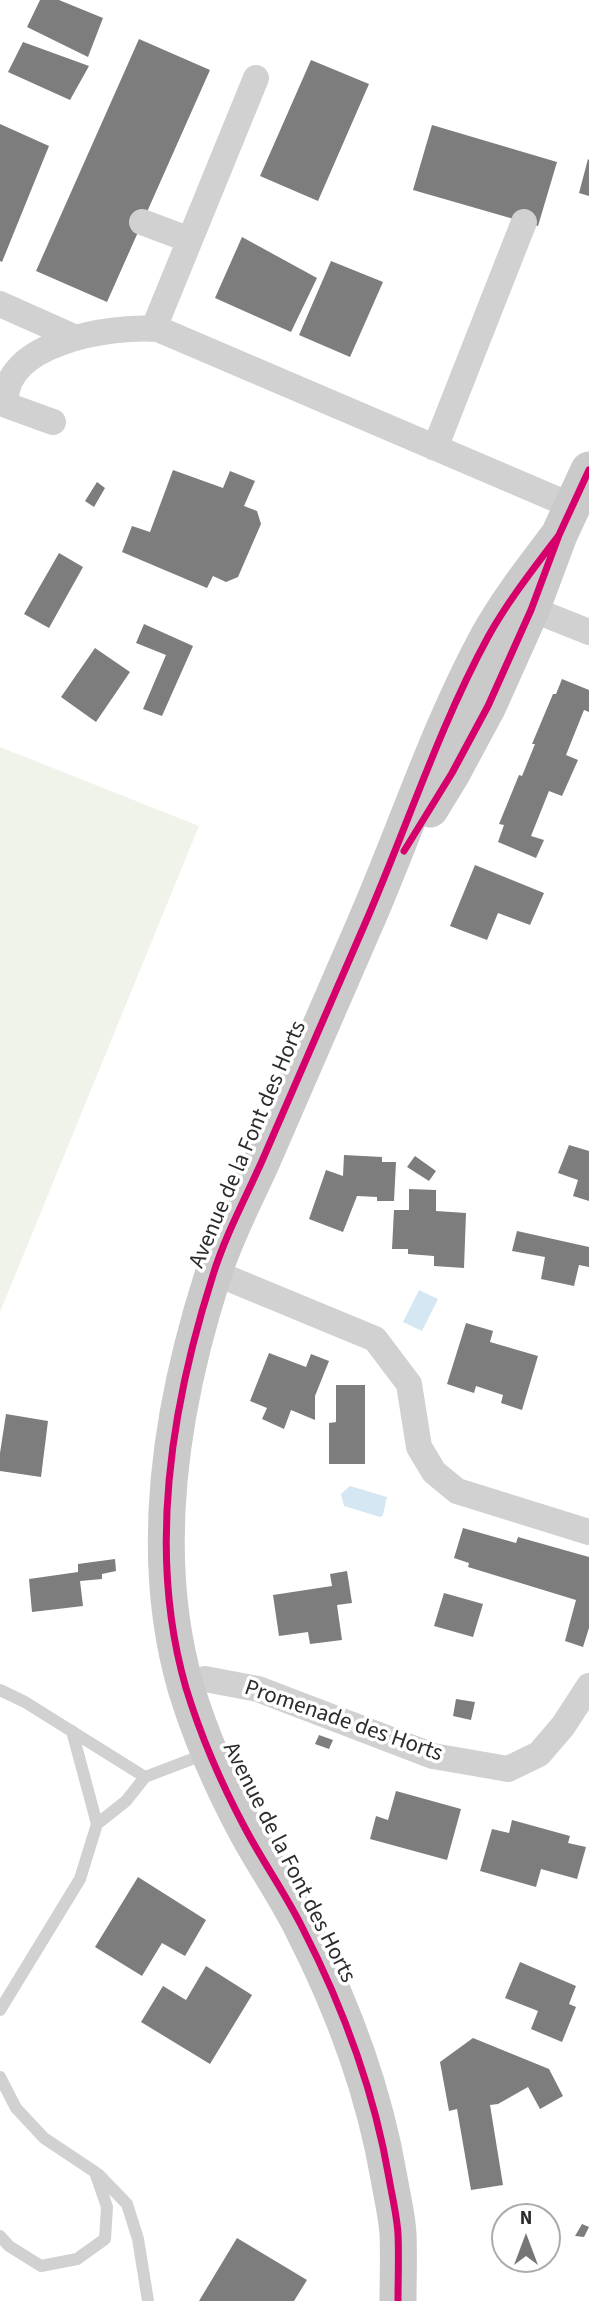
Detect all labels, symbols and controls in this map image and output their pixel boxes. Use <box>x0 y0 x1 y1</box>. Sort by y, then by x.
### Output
street label: Avenue de la Font des Horts <box>184 1017 314 1273</box>
street label: Promenade des Horts <box>240 1675 446 1769</box>
street label: Avenue de la Font des Horts <box>215 1738 361 1988</box>
north arrow <box>491 2203 561 2273</box>
text: N <box>520 2205 532 2232</box>

